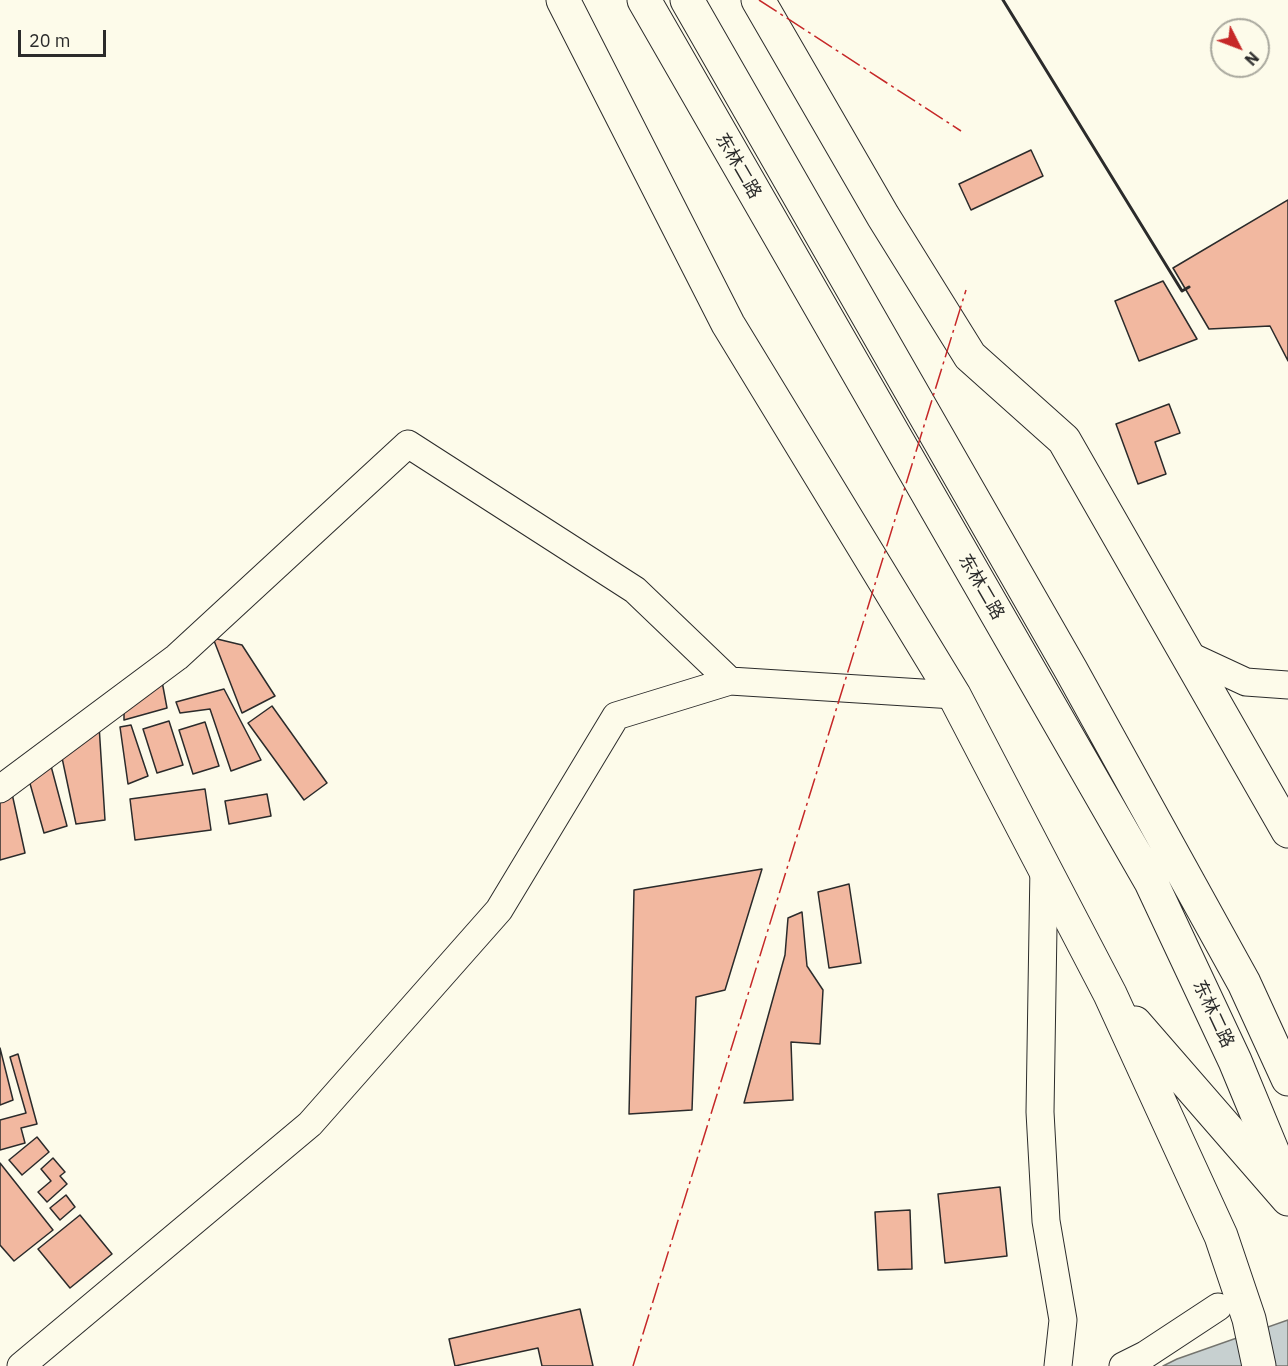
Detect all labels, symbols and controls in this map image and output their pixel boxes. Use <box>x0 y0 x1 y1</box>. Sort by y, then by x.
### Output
scale bar <box>21 18 110 56</box>
north arrow <box>1210 18 1270 78</box>
text: 20 m <box>29 29 71 52</box>
text: N <box>1241 48 1263 70</box>
street label: 东林二路 <box>711 129 765 203</box>
street label: 东林二路 <box>954 550 1008 624</box>
street label: 东林二路 <box>1188 977 1238 1051</box>

